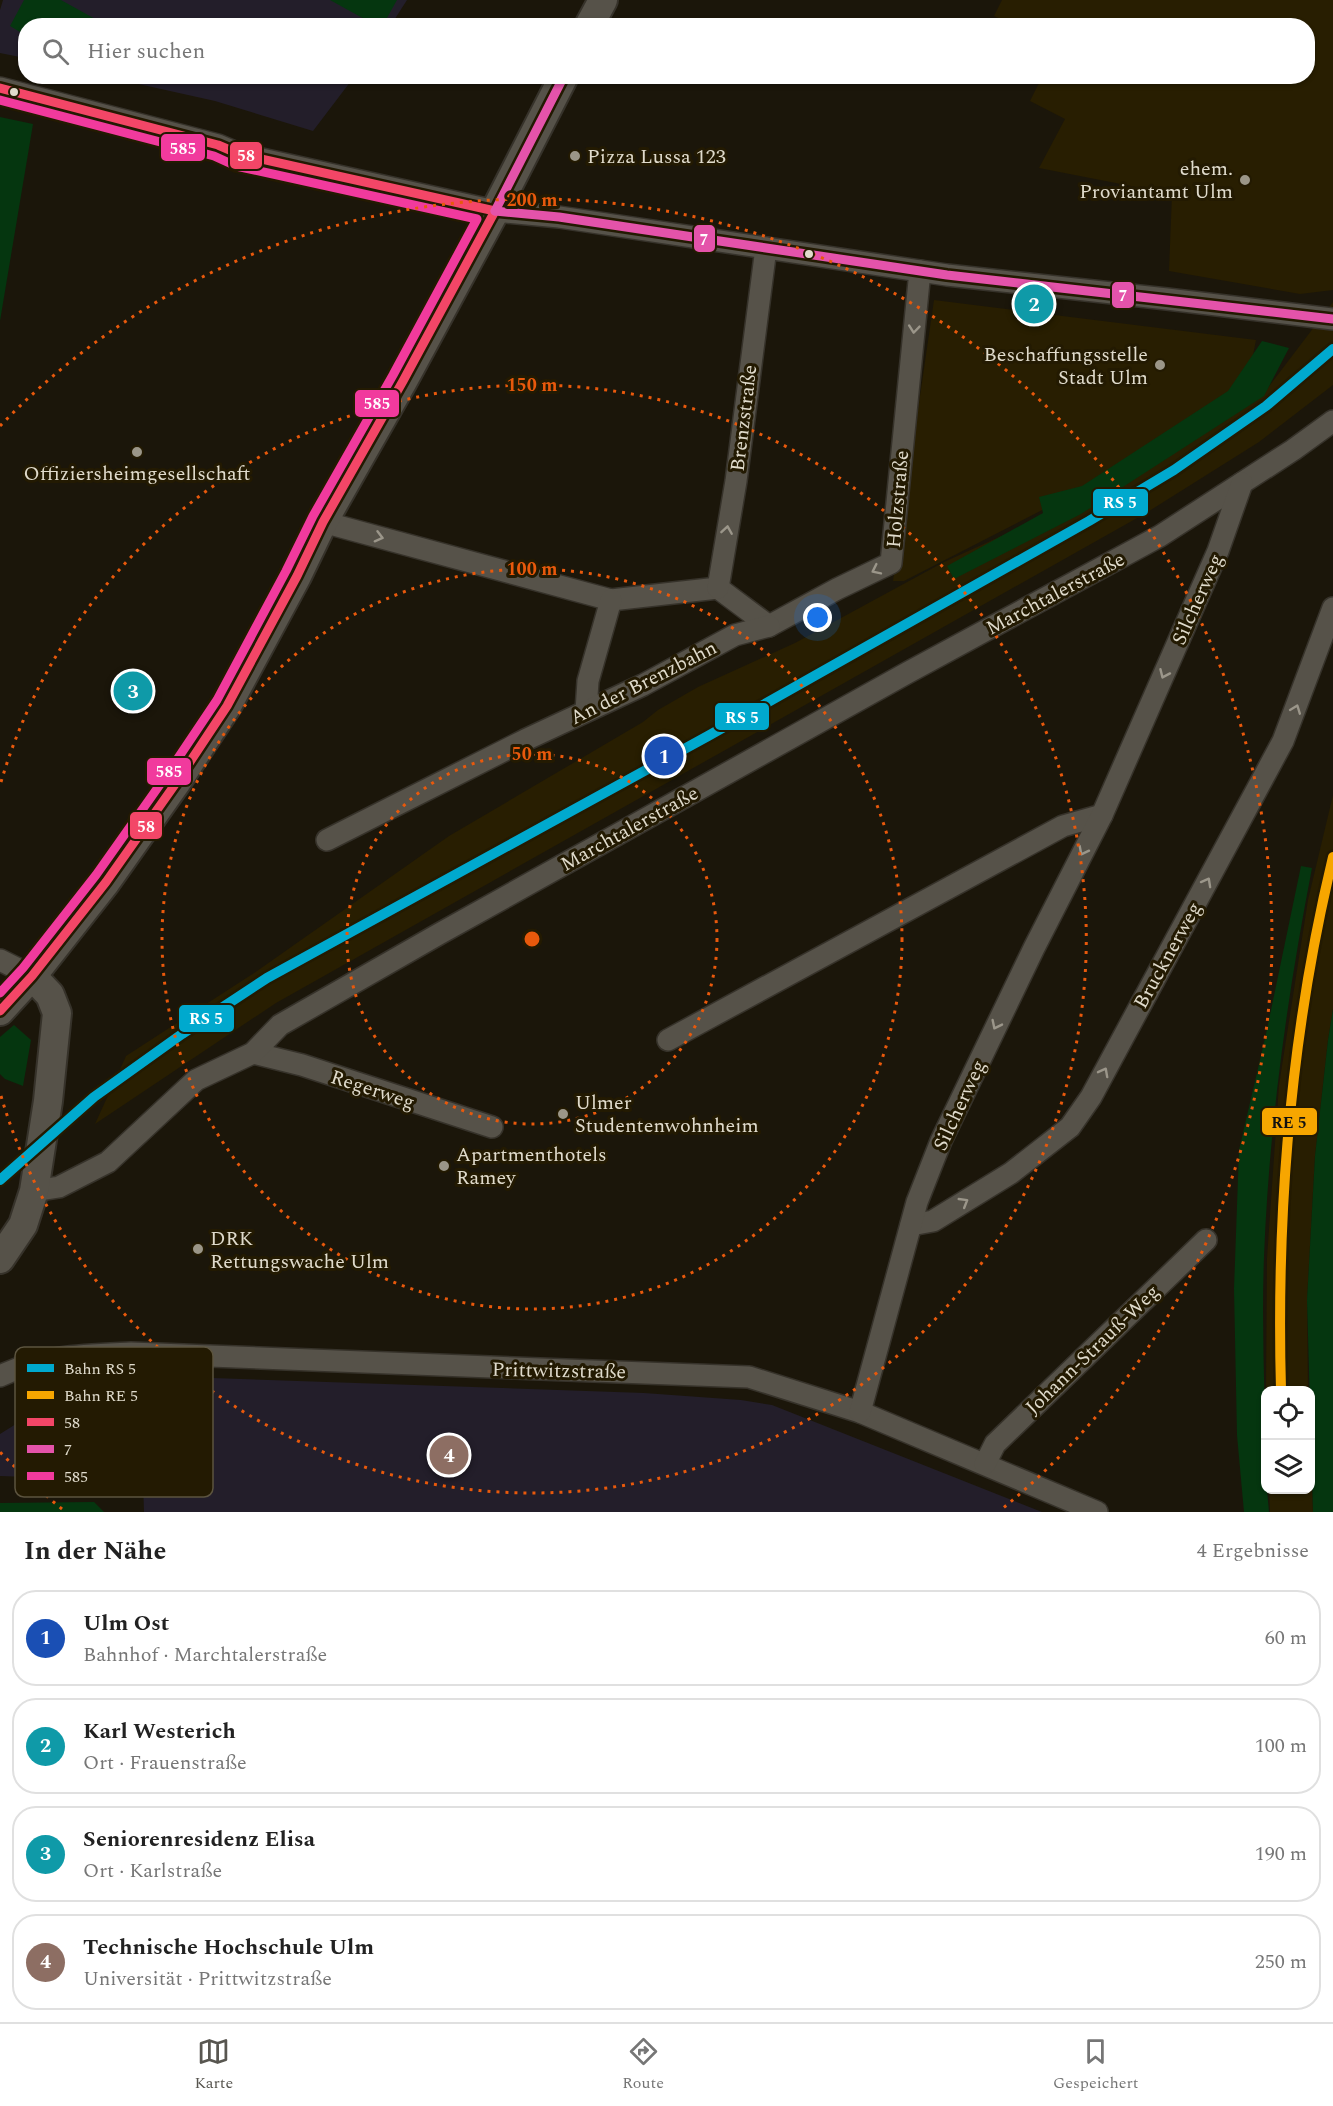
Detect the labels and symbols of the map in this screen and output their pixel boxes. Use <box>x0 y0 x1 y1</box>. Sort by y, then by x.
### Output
unlabelled marker <box>8 86 20 98</box>
line badge: 585 <box>160 133 206 162</box>
text: 585 <box>170 137 196 161</box>
line badge: 58 <box>229 141 263 170</box>
place label: Pizza Lussa 123 <box>587 142 726 172</box>
text: 58 <box>237 144 255 168</box>
marker: Pizza Lussa 123 <box>568 149 582 163</box>
place label: ehem. Proviantamt Ulm <box>1079 154 1233 207</box>
marker: ehem. Proviantamt Ulm <box>1238 173 1252 187</box>
text: 200 m <box>506 187 558 214</box>
line badge: 7 <box>693 224 716 253</box>
text: 7 <box>700 228 709 252</box>
unlabelled marker <box>803 248 815 260</box>
line badge: 7 <box>1111 281 1135 309</box>
pin: 2 <box>1014 282 1054 326</box>
text: 7 <box>1119 284 1128 308</box>
one-way arrow <box>908 324 921 333</box>
place label: Beschaffungsstelle Stadt Ulm <box>983 340 1148 393</box>
marker: Beschaffungsstelle Stadt Ulm <box>1153 358 1167 372</box>
street label: Brenzstraße <box>723 363 765 473</box>
text: 150 m <box>506 372 558 399</box>
line badge: 585 <box>354 389 400 418</box>
text: 585 <box>364 392 390 416</box>
marker: Offiziersheimgesellschaft <box>130 445 144 459</box>
street label: Holzstraße <box>879 449 917 549</box>
place label: Offiziersheimgesellschaft <box>24 459 251 489</box>
line badge: RS 5 <box>1092 488 1149 517</box>
text: RS 5 <box>1103 491 1137 515</box>
one-way arrow <box>721 526 733 535</box>
one-way arrow <box>373 530 384 542</box>
street label: Marchtalerstraße <box>981 545 1130 643</box>
street label: Silcherweg <box>1164 549 1231 650</box>
text: 100 m <box>506 556 558 583</box>
one-way arrow <box>872 563 883 575</box>
your location <box>803 603 832 632</box>
street label: An der Brenzbahn <box>565 633 722 733</box>
one-way arrow <box>1159 667 1171 678</box>
pin: 3 <box>114 668 152 714</box>
line badge: RS 5 <box>714 702 770 731</box>
one-way arrow <box>1289 704 1301 715</box>
text: RS 5 <box>725 706 759 730</box>
pin: 1 <box>644 734 684 778</box>
text: 50 m <box>512 741 552 768</box>
line badge: 585 <box>146 757 192 786</box>
text: 585 <box>156 760 182 784</box>
street label: Marchtalerstraße <box>555 778 704 879</box>
line badge: 58 <box>129 811 163 840</box>
text: 58 <box>137 815 155 839</box>
one-way arrow <box>1079 845 1091 856</box>
one-way arrow <box>1200 878 1211 888</box>
street label: Brucknerweg <box>1126 897 1210 1014</box>
centre of rings <box>522 929 542 949</box>
line badge: RS 5 <box>178 1004 235 1033</box>
text: RS 5 <box>189 1007 223 1031</box>
one-way arrow <box>992 1019 1004 1030</box>
street label: Silcherweg <box>926 1055 994 1156</box>
street label: Regerweg <box>327 1062 419 1118</box>
one-way arrow <box>1097 1068 1108 1078</box>
place label: Ulmer Studentenwohnheim <box>575 1088 759 1141</box>
marker: Ulmer Studentenwohnheim <box>556 1107 570 1121</box>
line badge: RE 5 <box>1261 1107 1318 1136</box>
text: RE 5 <box>1271 1111 1307 1135</box>
place label: Apartmenthotels Ramey <box>456 1140 607 1193</box>
marker: Apartmenthotels Ramey <box>437 1159 451 1173</box>
one-way arrow <box>957 1199 968 1210</box>
place label: DRK Rettungswache Ulm <box>210 1224 389 1277</box>
marker: DRK Rettungswache Ulm <box>191 1242 205 1256</box>
street label: Johann-Strauß-Weg <box>1019 1278 1167 1422</box>
legend <box>15 1347 213 1497</box>
street label: Prittwitzstraße <box>492 1355 626 1387</box>
text: Bahn RS 5 <box>64 1357 136 1381</box>
text: Bahn RE 5 <box>64 1384 138 1408</box>
text: 58 <box>64 1411 80 1435</box>
pin: 4 <box>430 1432 468 1478</box>
text: 7 <box>64 1438 72 1462</box>
text: 585 <box>64 1465 88 1489</box>

